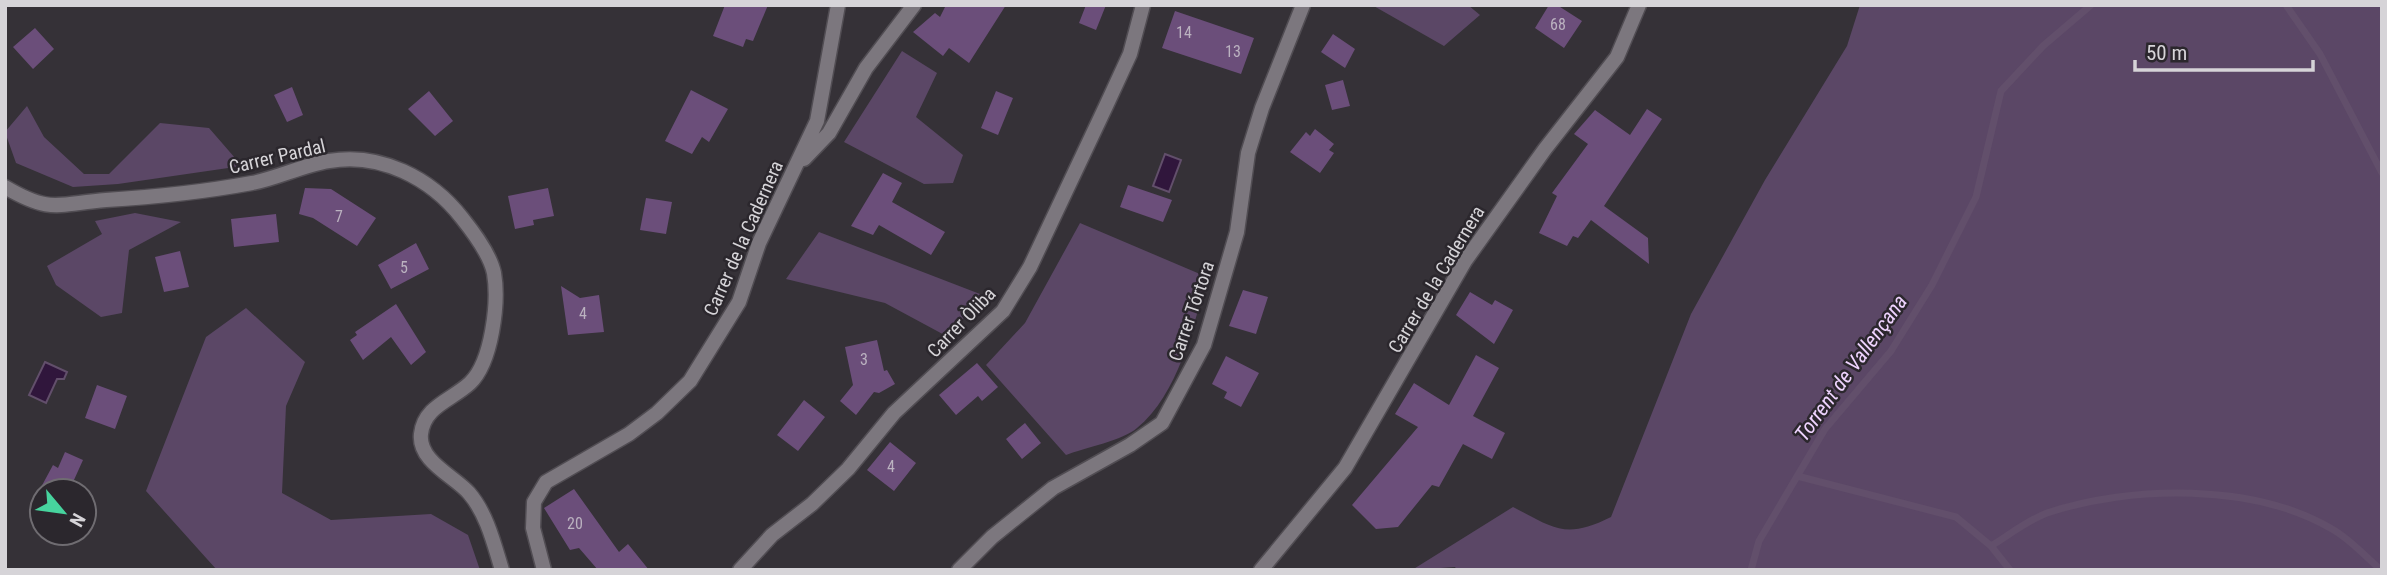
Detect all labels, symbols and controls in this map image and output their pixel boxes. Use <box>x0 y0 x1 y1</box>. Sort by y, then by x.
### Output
house number: 68 <box>1550 15 1566 34</box>
house number: 14 <box>1176 23 1192 42</box>
scale bar <box>2135 28 2314 72</box>
text: 50 m <box>2146 41 2187 65</box>
house number: 13 <box>1225 42 1241 61</box>
street label: Carrer Pardal <box>227 134 328 179</box>
street label: Carrer de la Cadernera <box>699 157 788 319</box>
street label: Carrer de la Cadernera <box>1383 202 1489 357</box>
house number: 7 <box>335 207 343 226</box>
house number: 5 <box>400 258 408 277</box>
street label: Carrer Tórtora <box>1164 258 1219 364</box>
street label: Carrer Òliba <box>922 282 1001 362</box>
water label: Torrent de Vallençana <box>1790 290 1912 446</box>
house number: 4 <box>579 304 587 323</box>
house number: 3 <box>860 350 868 369</box>
house number: 4 <box>887 457 895 476</box>
north arrow <box>28 477 98 547</box>
text: N <box>65 509 90 531</box>
house number: 20 <box>567 514 583 533</box>

